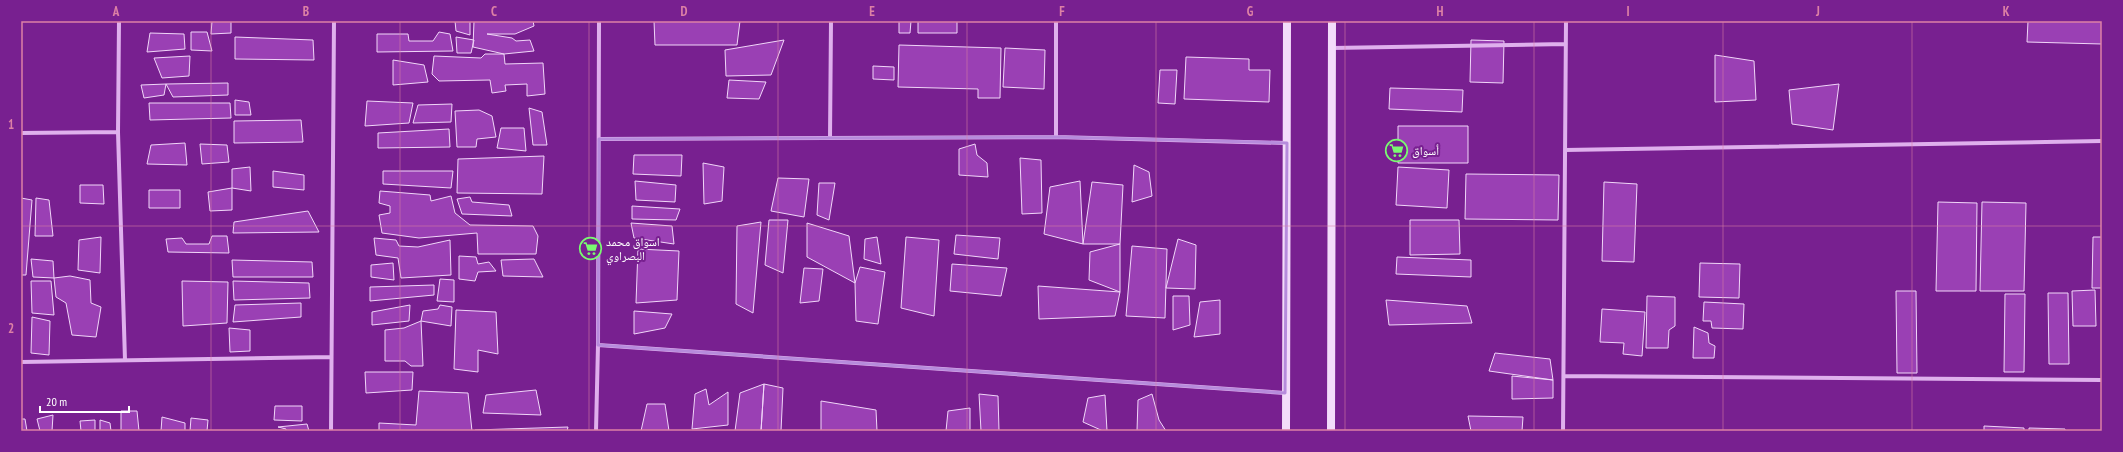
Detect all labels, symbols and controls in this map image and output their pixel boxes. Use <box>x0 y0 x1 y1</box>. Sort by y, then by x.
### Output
text: A <box>112 3 120 20</box>
text: B <box>303 3 309 20</box>
text: C <box>491 3 497 20</box>
text: D <box>681 3 688 20</box>
text: E <box>869 3 875 20</box>
text: F <box>1059 3 1065 20</box>
text: G <box>1247 3 1254 20</box>
text: H <box>1437 3 1444 20</box>
text: I <box>1626 3 1630 20</box>
text: J <box>1815 3 1820 20</box>
text: K <box>2003 3 2010 20</box>
text: 1 <box>8 116 14 133</box>
supermarket icon: أسواق <box>1383 137 1409 163</box>
place label: أسواق <box>1412 143 1439 158</box>
place label: اسواق محمد البصراوي <box>606 234 660 266</box>
supermarket icon: اسواق محمد البصراوي <box>577 235 603 261</box>
text: 2 <box>8 320 14 337</box>
scale bar <box>40 388 129 414</box>
text: 20 m <box>46 394 67 409</box>

